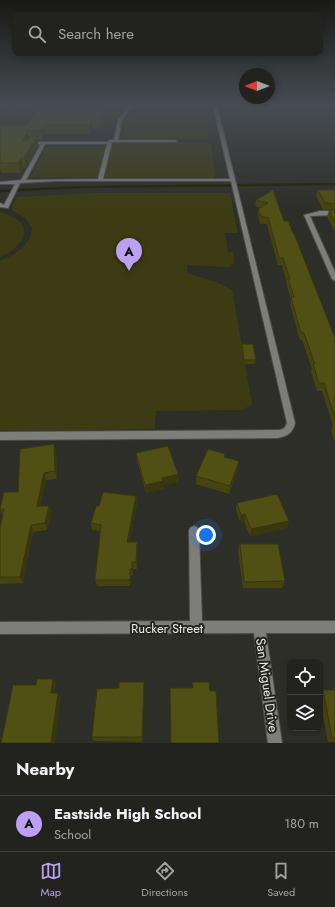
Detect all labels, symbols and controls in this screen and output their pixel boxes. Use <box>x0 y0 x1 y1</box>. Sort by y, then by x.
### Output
search box <box>12 12 323 56</box>
icon: search <box>26 23 48 45</box>
text: Search here <box>58 23 134 45</box>
north arrow <box>239 68 275 104</box>
pin: A <box>116 238 142 271</box>
your location <box>196 525 216 545</box>
street label: Rucker Street <box>131 619 204 638</box>
street label: San Miguel Drive <box>251 637 283 734</box>
map controls <box>287 659 323 731</box>
button: locate <box>287 659 323 695</box>
button: layers <box>287 695 323 731</box>
text: Nearby <box>16 757 74 781</box>
text: Eastside High School <box>54 803 201 825</box>
text: A <box>24 814 34 833</box>
text: 180 m <box>284 814 319 833</box>
text: School <box>54 825 91 844</box>
tab: Map <box>40 860 62 900</box>
tab: Directions <box>141 860 188 900</box>
tab: Saved <box>267 860 295 900</box>

